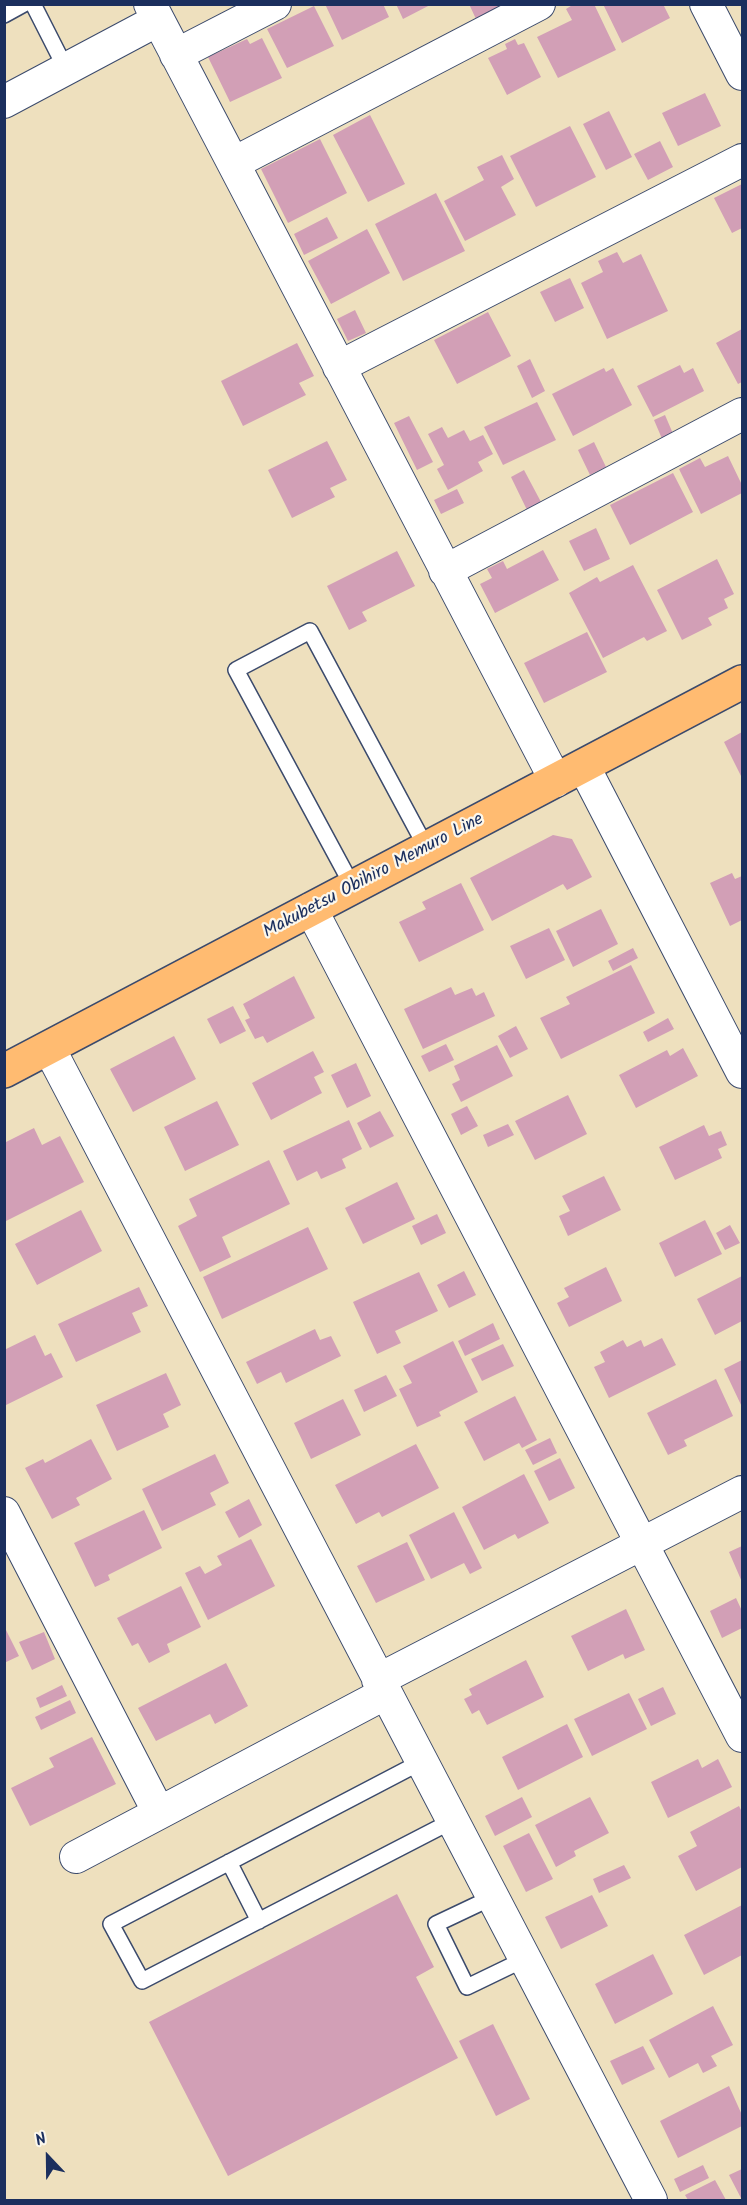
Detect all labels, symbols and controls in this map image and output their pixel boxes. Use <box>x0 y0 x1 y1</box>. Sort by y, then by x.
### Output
street label: Makubetsu Obihiro Memuro Line <box>260 810 488 944</box>
text: N <box>32 2126 50 2153</box>
north arrow <box>18 2127 78 2187</box>

